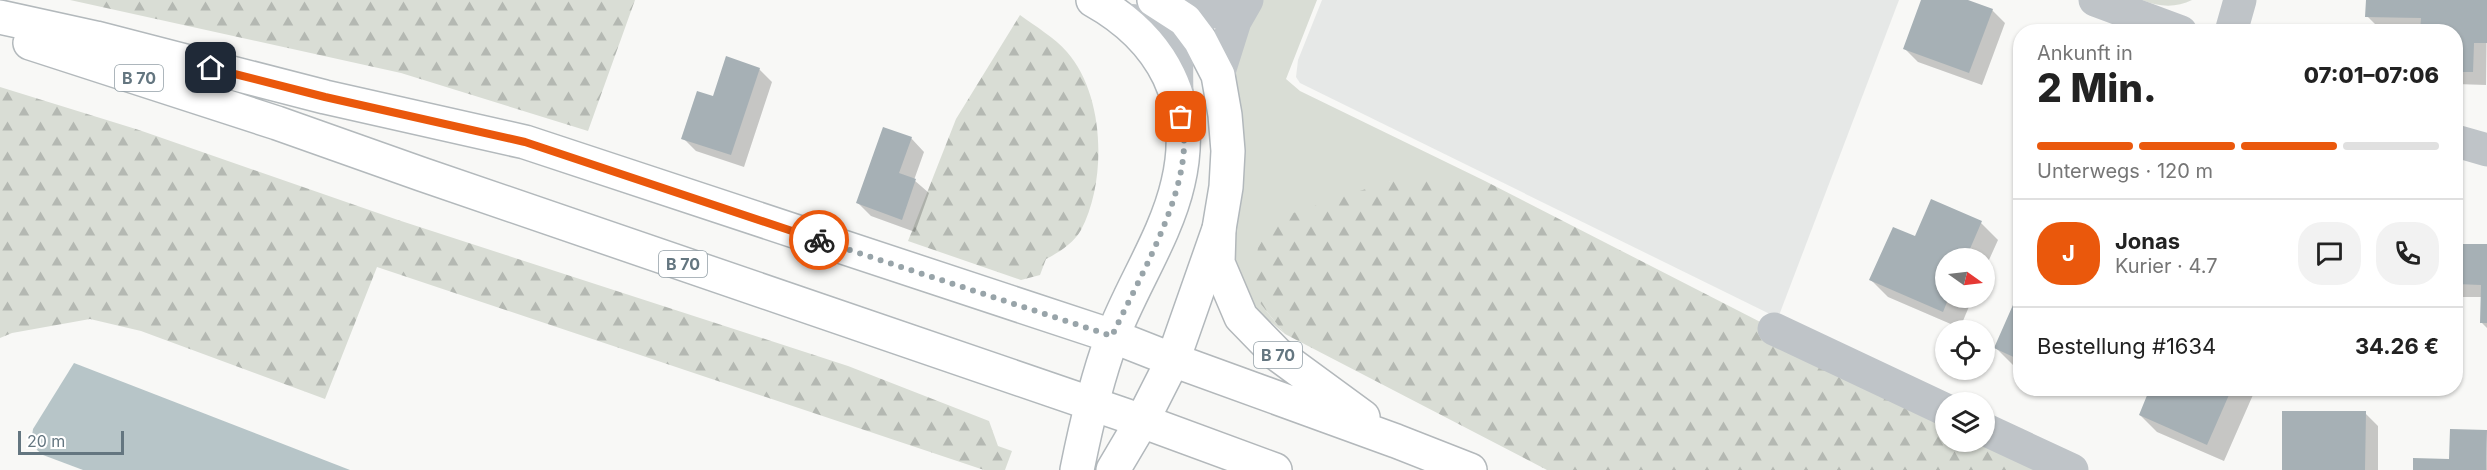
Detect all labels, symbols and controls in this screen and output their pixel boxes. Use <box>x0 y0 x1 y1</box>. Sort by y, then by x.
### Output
text: Ankunft in <box>2037 41 2133 65</box>
pin <box>185 42 236 93</box>
icon: home <box>194 51 227 84</box>
text: 07:01–07:06 <box>2304 62 2439 88</box>
text: 2 Min. <box>2037 64 2157 111</box>
road number: B 70 <box>115 65 163 91</box>
pin <box>1155 91 1206 142</box>
icon: bag <box>1164 100 1197 133</box>
text: Unterwegs · 120 m <box>2037 159 2213 183</box>
courier <box>789 210 849 270</box>
button: chat <box>2298 222 2361 285</box>
button: phone <box>2376 222 2439 285</box>
icon: bike <box>803 224 836 257</box>
text: Jonas <box>2115 228 2180 254</box>
text: J <box>2062 240 2075 266</box>
north arrow <box>1935 248 1995 308</box>
map controls <box>1935 248 1995 452</box>
road number: B 70 <box>659 251 707 277</box>
text: Kurier · 4.7 <box>2115 254 2218 278</box>
button: locate <box>1935 320 1995 380</box>
text: Bestellung #1634 <box>2037 333 2216 359</box>
text: 34.26 € <box>2355 333 2439 359</box>
road number: B 70 <box>1254 342 1302 368</box>
button: layers <box>1935 392 1995 452</box>
scale bar <box>18 428 124 456</box>
text: 20 m <box>27 431 65 451</box>

